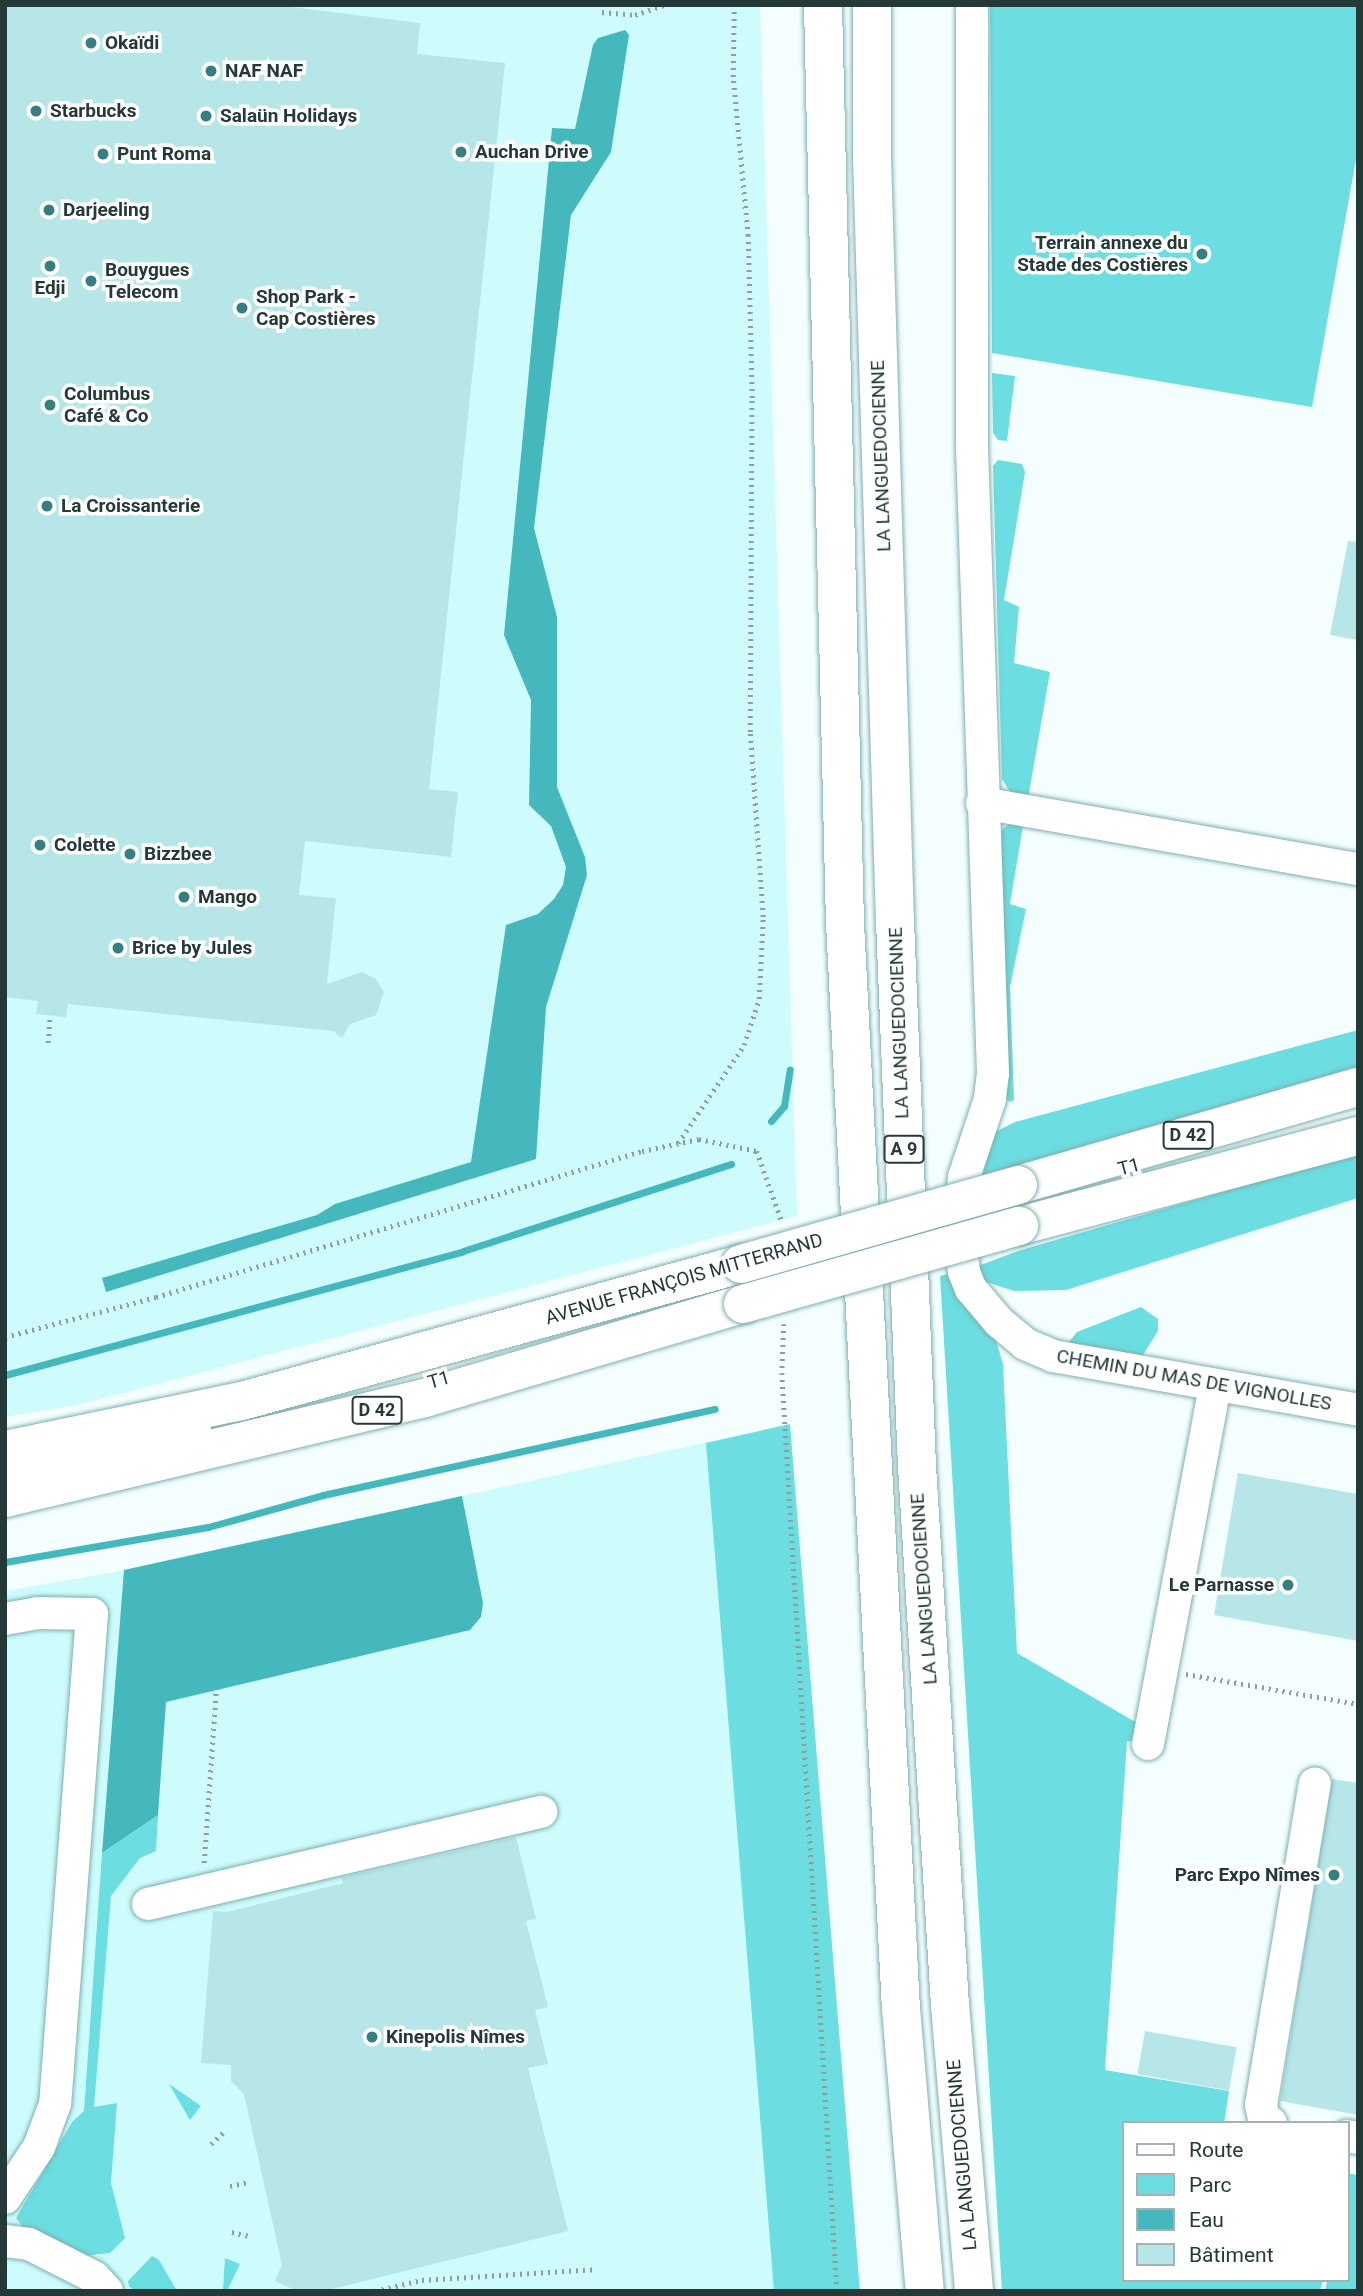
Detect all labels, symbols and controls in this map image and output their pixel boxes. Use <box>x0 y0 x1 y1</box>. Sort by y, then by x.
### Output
place label: Okaïdi <box>105 32 159 54</box>
marker: Okaïdi <box>83 35 99 51</box>
place label: NAF NAF <box>225 60 303 82</box>
marker: NAF NAF <box>203 63 219 79</box>
place label: Starbucks <box>50 100 136 122</box>
marker: Starbucks <box>28 103 44 119</box>
place label: Salaün Holidays <box>220 105 357 127</box>
marker: Salaün Holidays <box>198 108 214 124</box>
place label: Auchan Drive <box>475 141 588 163</box>
place label: Punt Roma <box>117 143 211 165</box>
marker: Auchan Drive <box>453 144 469 160</box>
marker: Punt Roma <box>95 146 111 162</box>
place label: Darjeeling <box>63 199 150 221</box>
marker: Darjeeling <box>41 202 57 218</box>
place label: Terrain annexe du Stade des Costières <box>1017 232 1188 276</box>
marker: Terrain annexe du Stade des Costières <box>1194 246 1210 262</box>
marker: Edji <box>42 258 58 274</box>
place label: Bouygues Telecom <box>105 259 189 303</box>
marker: Bouygues Telecom <box>83 273 99 289</box>
place label: Edji <box>34 277 66 299</box>
place label: Shop Park - Cap Costières <box>256 286 375 330</box>
marker: Shop Park - Cap Costières <box>234 300 250 316</box>
street label: LA LANGUEDOCIENNE <box>866 360 896 552</box>
place label: Columbus Café & Co <box>64 383 150 427</box>
marker: Columbus Café & Co <box>42 397 58 413</box>
place label: La Croissanterie <box>61 495 200 517</box>
marker: La Croissanterie <box>39 498 55 514</box>
place label: Colette <box>54 834 116 856</box>
marker: Colette <box>32 837 48 853</box>
place label: Bizzbee <box>144 843 212 865</box>
marker: Bizzbee <box>122 846 138 862</box>
place label: Mango <box>198 886 257 908</box>
marker: Mango <box>176 889 192 905</box>
street label: LA LANGUEDOCIENNE <box>884 927 914 1119</box>
place label: Brice by Jules <box>132 937 252 959</box>
marker: Brice by Jules <box>110 940 126 956</box>
road number: D 42 <box>1162 1120 1214 1150</box>
road number: A 9 <box>883 1134 925 1164</box>
street label: T1 <box>1115 1153 1143 1181</box>
street label: AVENUE FRANÇOIS MITTERRAND <box>543 1228 825 1330</box>
street label: CHEMIN DU MAS DE VIGNOLLES <box>1055 1345 1333 1415</box>
street label: T1 <box>425 1366 453 1394</box>
road number: D 42 <box>351 1395 403 1424</box>
street label: LA LANGUEDOCIENNE <box>906 1493 942 1685</box>
place label: Le Parnasse <box>1169 1574 1274 1596</box>
marker: Le Parnasse <box>1280 1577 1296 1593</box>
place label: Parc Expo Nîmes <box>1175 1864 1320 1886</box>
marker: Parc Expo Nîmes <box>1326 1867 1342 1883</box>
place label: Kinepolis Nîmes <box>386 2026 525 2048</box>
marker: Kinepolis Nîmes <box>364 2029 380 2045</box>
street label: LA LANGUEDOCIENNE <box>942 2059 982 2251</box>
legend <box>1122 2121 1349 2282</box>
text: Route <box>1189 2138 1244 2162</box>
text: Parc <box>1189 2173 1231 2197</box>
text: Eau <box>1189 2208 1224 2232</box>
text: Bâtiment <box>1189 2243 1274 2267</box>

